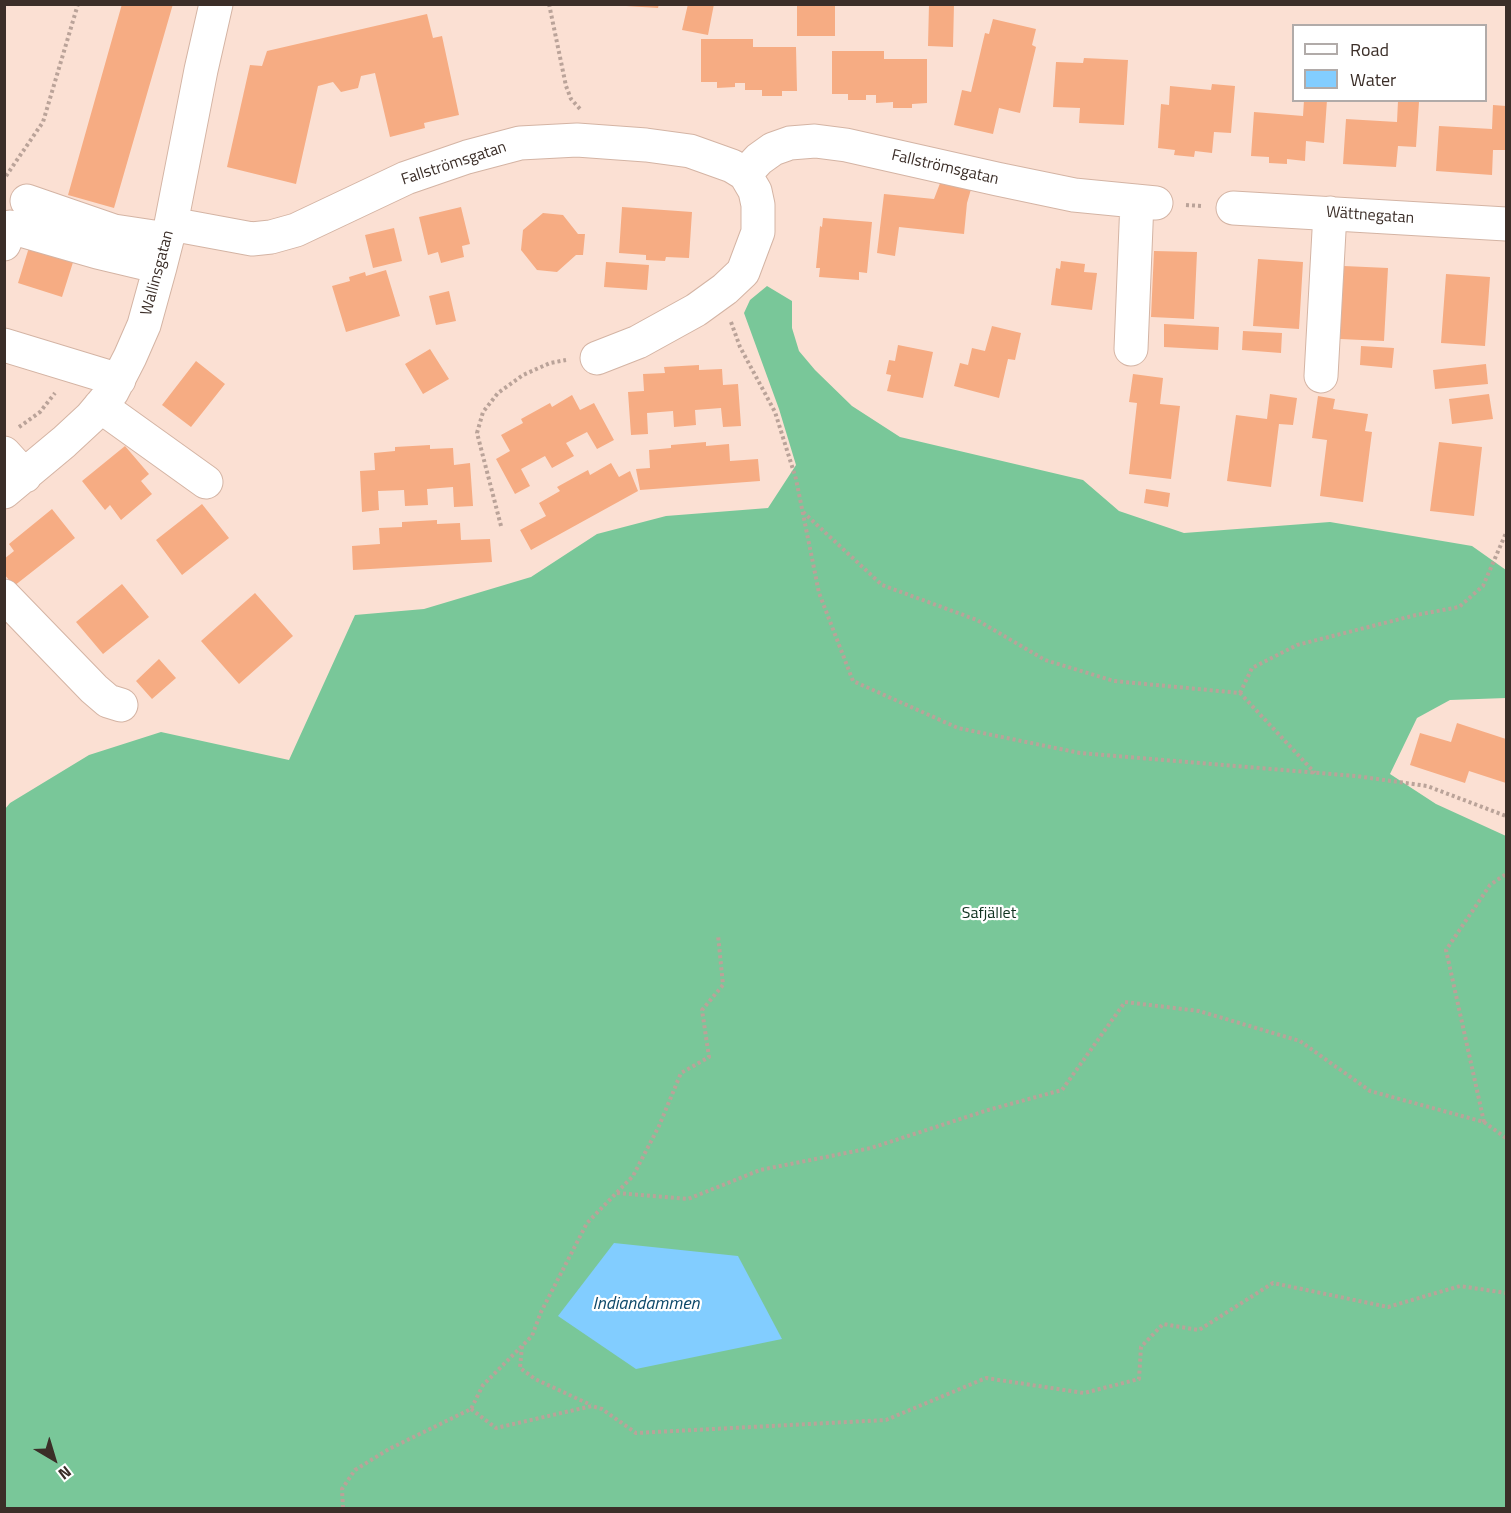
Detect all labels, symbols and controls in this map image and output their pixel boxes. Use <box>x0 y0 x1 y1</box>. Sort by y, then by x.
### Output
legend <box>1292 24 1487 102</box>
text: Road <box>1350 36 1389 63</box>
text: Water <box>1350 66 1396 93</box>
street label: Fallströmsgatan <box>399 138 509 190</box>
street label: Fallströmsgatan <box>890 146 1000 190</box>
street label: Wättnegatan <box>1325 203 1415 229</box>
street label: Wallinsgatan <box>137 228 179 318</box>
park label: Safjället <box>962 904 1016 924</box>
water label: Indiandammen <box>593 1294 699 1316</box>
north arrow <box>24 1429 84 1489</box>
text: N <box>53 1460 77 1486</box>

